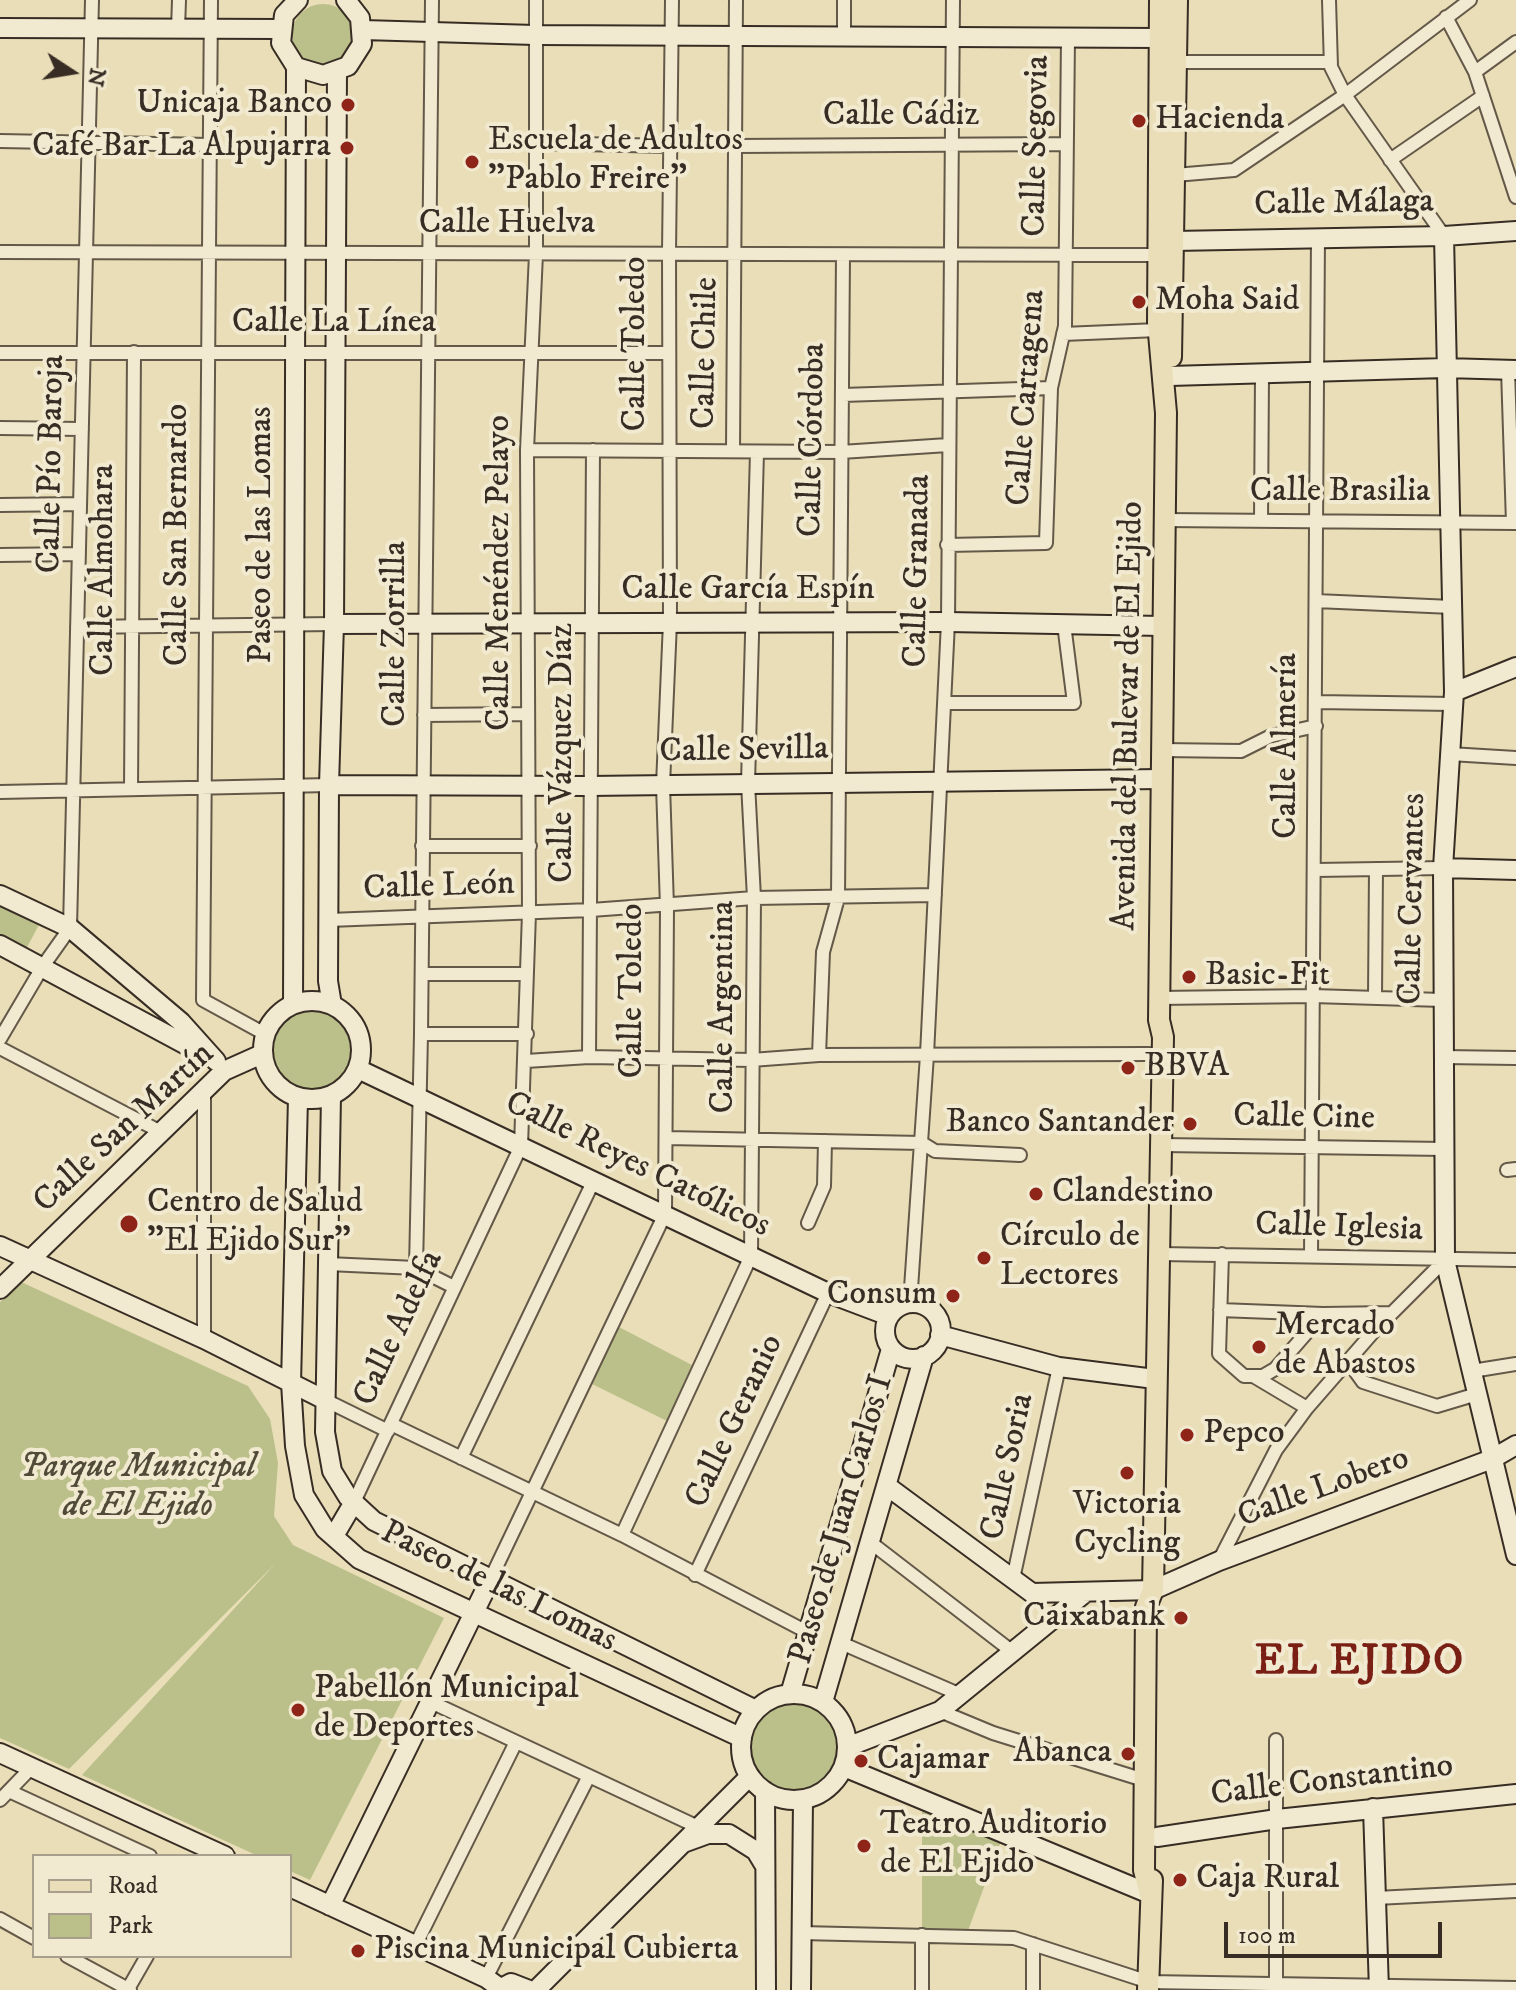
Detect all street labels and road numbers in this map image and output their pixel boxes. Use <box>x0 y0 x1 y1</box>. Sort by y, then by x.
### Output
street label: Calle Segovia <box>1016 55 1060 237</box>
street label: Calle Cádiz <box>823 97 979 137</box>
street label: Calle Málaga <box>1254 183 1434 227</box>
street label: Calle Huelva <box>419 205 595 245</box>
street label: Calle Toledo <box>617 257 657 431</box>
street label: Calle Chile <box>685 277 729 429</box>
street label: Calle Cartagena <box>1000 289 1056 507</box>
street label: Calle La Línea <box>232 304 436 344</box>
street label: Calle Córdoba <box>792 343 836 537</box>
street label: Calle Pío Baroja <box>31 354 75 574</box>
street label: Calle San Bernardo <box>159 404 199 666</box>
street label: Paseo de las Lomas <box>243 406 283 664</box>
street label: Calle Menéndez Pelayo <box>481 415 521 731</box>
street label: Calle Almohara <box>85 464 125 676</box>
street label: Calle Brasilia <box>1250 473 1430 513</box>
street label: Calle Granada <box>897 474 941 668</box>
street label: Avenida del Bulevar de El Ejido <box>1106 501 1154 931</box>
street label: Calle Zorrilla <box>377 541 417 727</box>
street label: Calle García Espín <box>621 571 875 611</box>
street label: Calle Vázquez Díaz <box>544 623 584 883</box>
street label: Calle Almería <box>1268 653 1308 839</box>
street label: Calle Sevilla <box>659 730 829 774</box>
street label: Calle Cervantes <box>1392 793 1436 1005</box>
street label: Calle León <box>363 865 515 911</box>
street label: Calle Argentina <box>705 900 745 1114</box>
street label: Calle Toledo <box>614 904 654 1078</box>
street label: Calle San Martín <box>26 1035 224 1223</box>
street label: Calle Reyes Católicos <box>498 1084 776 1248</box>
street label: Calle Cine <box>1233 1097 1375 1141</box>
street label: Calle Iglesia <box>1254 1206 1424 1252</box>
street label: Calle Adelfa <box>346 1245 454 1413</box>
street label: Calle Geranio <box>678 1329 794 1515</box>
street label: Paseo de Juan Carlos I <box>782 1370 904 1670</box>
street label: Calle Soria <box>974 1390 1044 1544</box>
street label: Calle Lobero <box>1233 1439 1415 1539</box>
street label: Paseo de las Lomas <box>373 1513 623 1663</box>
street label: Calle Constantino <box>1209 1747 1455 1817</box>

